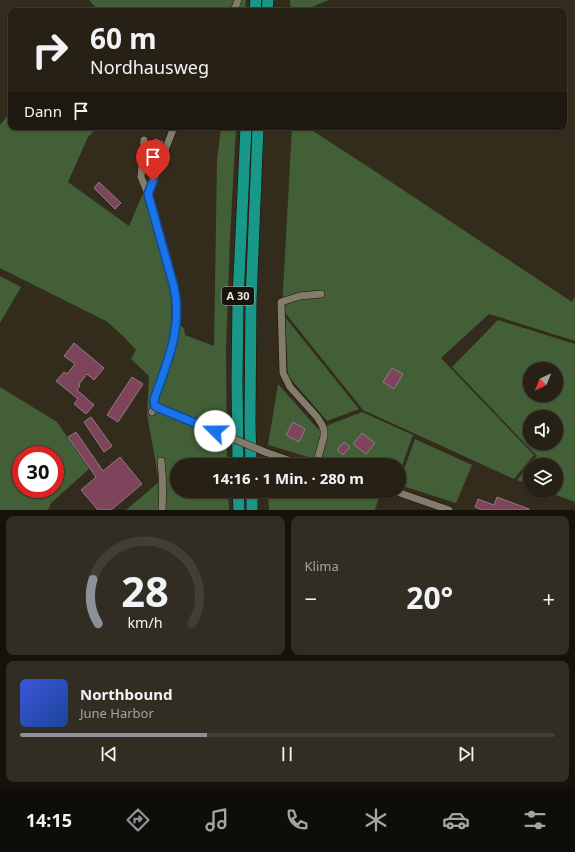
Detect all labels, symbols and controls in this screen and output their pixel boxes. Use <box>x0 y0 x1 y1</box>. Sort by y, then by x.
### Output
text: 60 m <box>90 19 157 57</box>
icon: right <box>24 24 76 76</box>
text: Nordhausweg <box>90 55 209 79</box>
icon: arrive <box>70 100 92 122</box>
text: Dann <box>24 101 62 121</box>
pin <box>136 140 170 181</box>
icon: arrive <box>142 146 164 168</box>
road number: A 30 <box>222 287 254 305</box>
north arrow <box>523 362 563 402</box>
map controls <box>523 362 563 498</box>
position arrow <box>194 410 236 452</box>
button: sound <box>523 410 563 450</box>
speed limit sign: 30 <box>12 446 64 498</box>
button: layers <box>523 458 563 498</box>
text: 14:16 · 1 Min. · 280 m <box>212 468 364 488</box>
text: Klima <box>305 557 339 575</box>
text: 28 <box>121 562 169 618</box>
text: 20° <box>406 577 453 618</box>
text: − <box>305 583 317 613</box>
text: + <box>542 583 555 613</box>
text: km/h <box>128 612 163 631</box>
text: Northbound <box>80 684 172 704</box>
text: June Harbor <box>80 704 154 722</box>
icon: previous <box>98 743 120 765</box>
icon: pause <box>276 743 298 765</box>
icon: next <box>455 743 477 765</box>
icon: directions <box>124 806 152 834</box>
icon: music <box>203 806 231 834</box>
icon: phone <box>283 806 311 834</box>
icon: climate <box>362 806 390 834</box>
icon: car <box>442 806 470 834</box>
icon: filters <box>521 806 549 834</box>
text: 14:15 <box>26 808 72 832</box>

